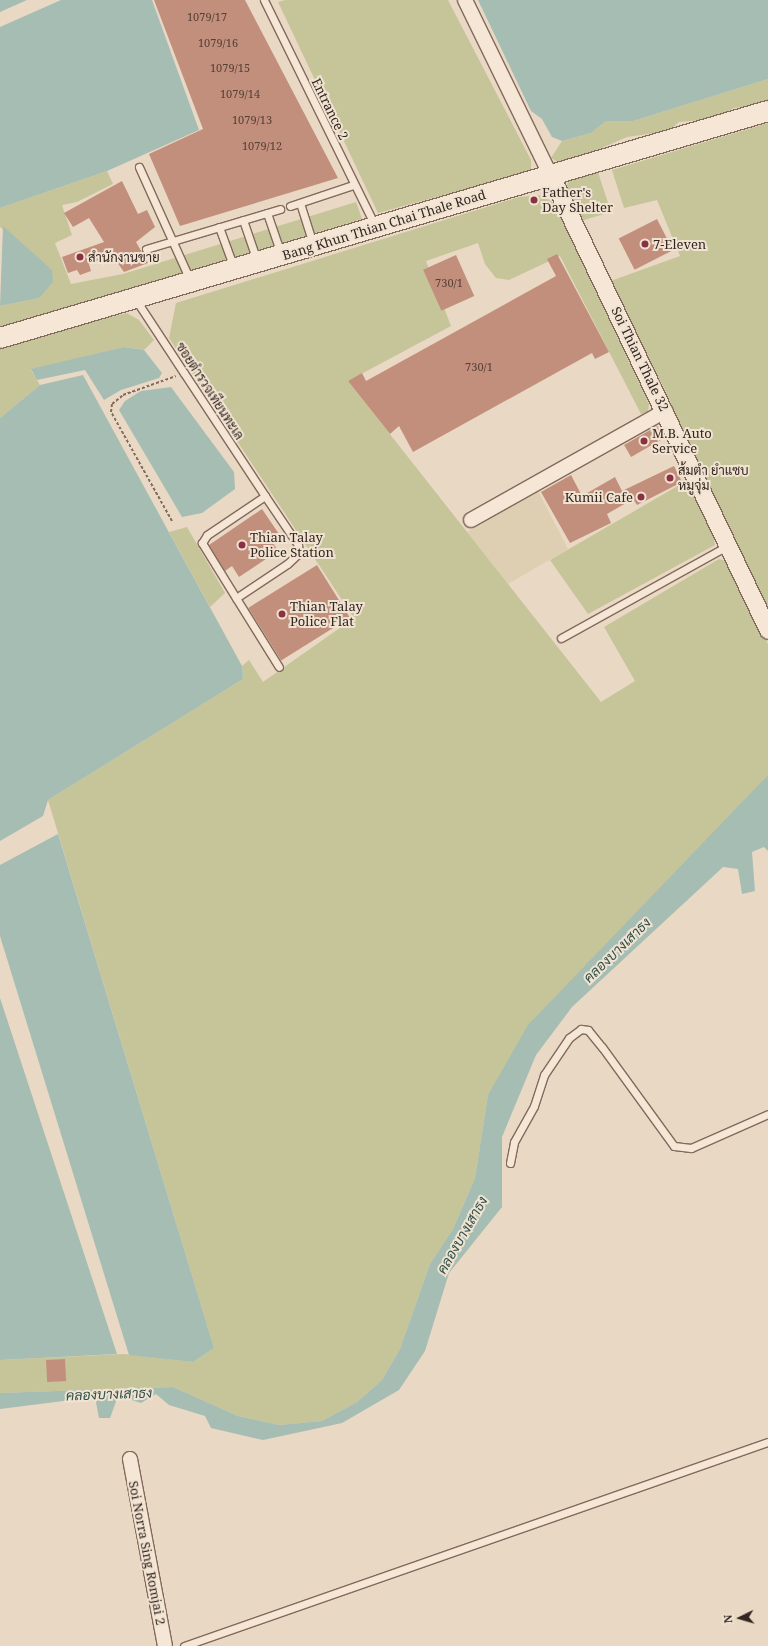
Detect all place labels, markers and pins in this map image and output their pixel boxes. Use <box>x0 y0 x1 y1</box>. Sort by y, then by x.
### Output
place label: Father's Day Shelter <box>542 185 613 216</box>
marker: Father's Day Shelter <box>529 195 539 205</box>
place label: 7-Eleven <box>653 236 706 252</box>
marker: 7-Eleven <box>640 239 650 249</box>
place label: สำนักงานขาย <box>88 249 160 265</box>
marker: สำนักงานขาย <box>75 252 85 262</box>
place label: M.B. Auto Service <box>652 426 712 457</box>
marker: M.B. Auto Service <box>639 436 649 446</box>
place label: ส้มตำ ยำแซบ หมูจุ่ม <box>678 463 749 494</box>
marker: ส้มตำ ยำแซบ หมูจุ่ม <box>665 473 675 483</box>
place label: Kumii Cafe <box>565 489 633 505</box>
marker: Kumii Cafe <box>636 492 646 502</box>
place label: Thian Talay Police Station <box>250 530 334 561</box>
marker: Thian Talay Police Station <box>237 540 247 550</box>
place label: Thian Talay Police Flat <box>290 599 363 630</box>
marker: Thian Talay Police Flat <box>277 609 287 619</box>

